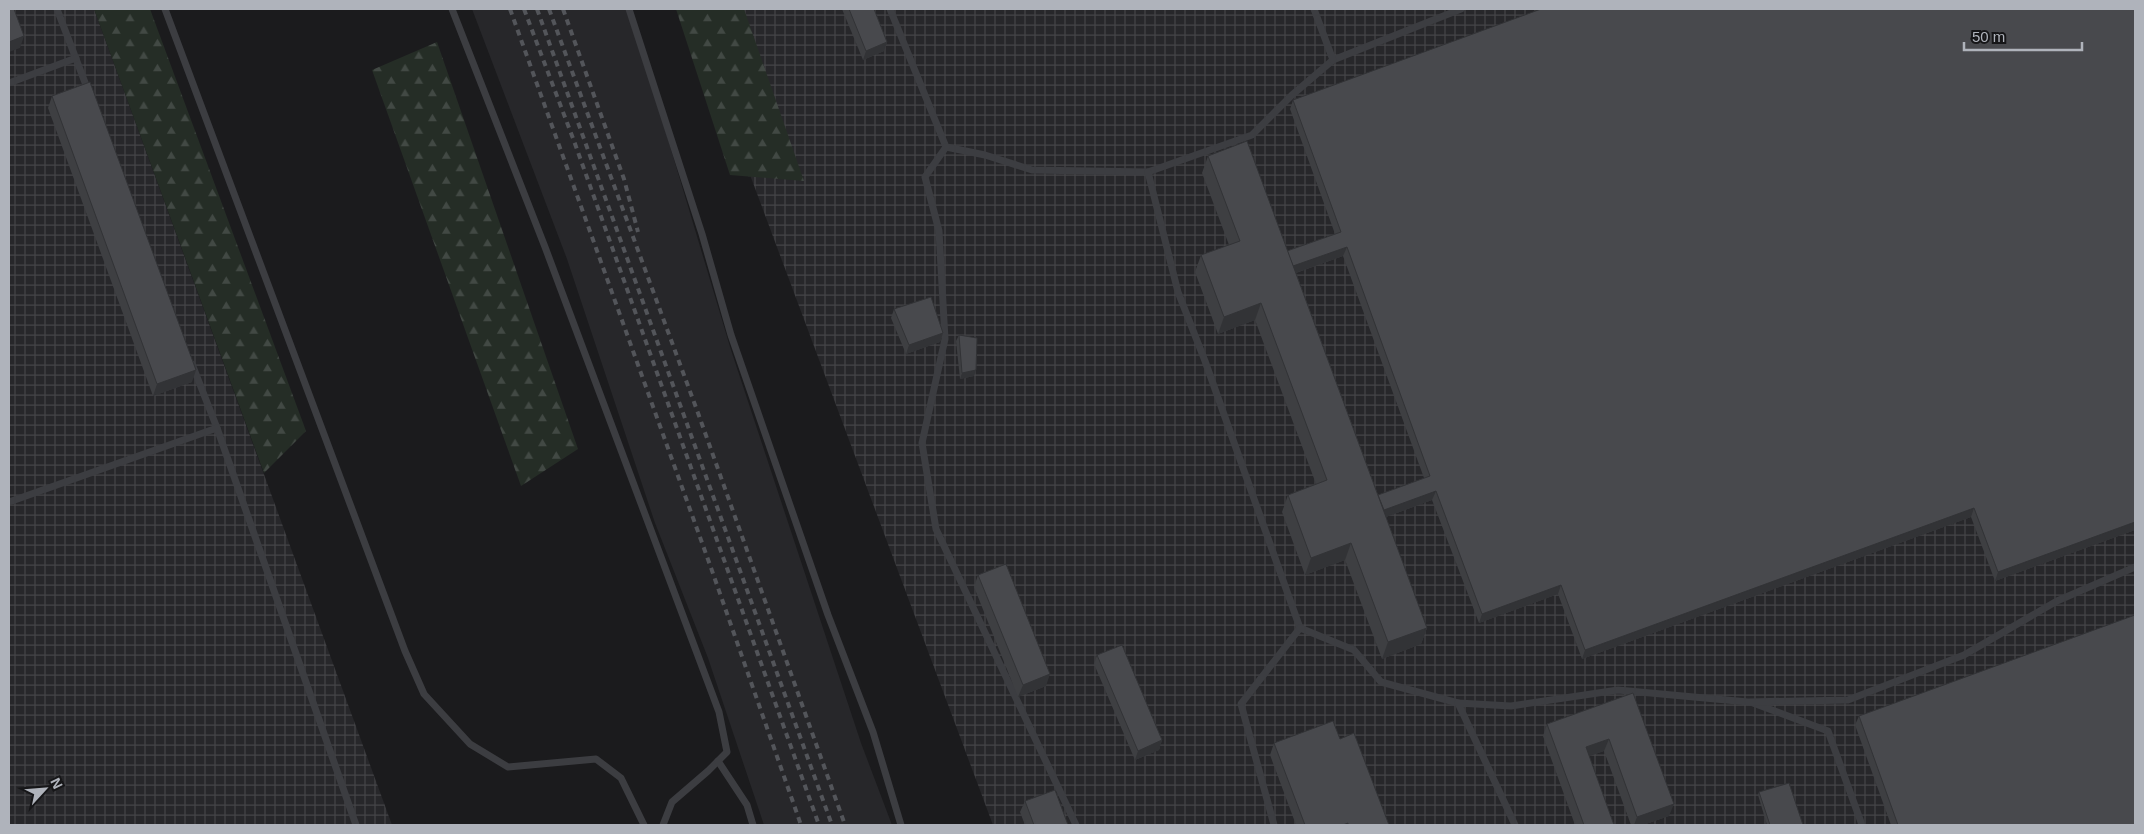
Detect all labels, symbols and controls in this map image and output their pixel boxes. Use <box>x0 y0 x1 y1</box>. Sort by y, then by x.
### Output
scale bar <box>1964 20 2082 52</box>
text: 50 m <box>1972 28 2005 45</box>
north arrow <box>20 764 70 814</box>
text: N <box>47 775 66 791</box>

